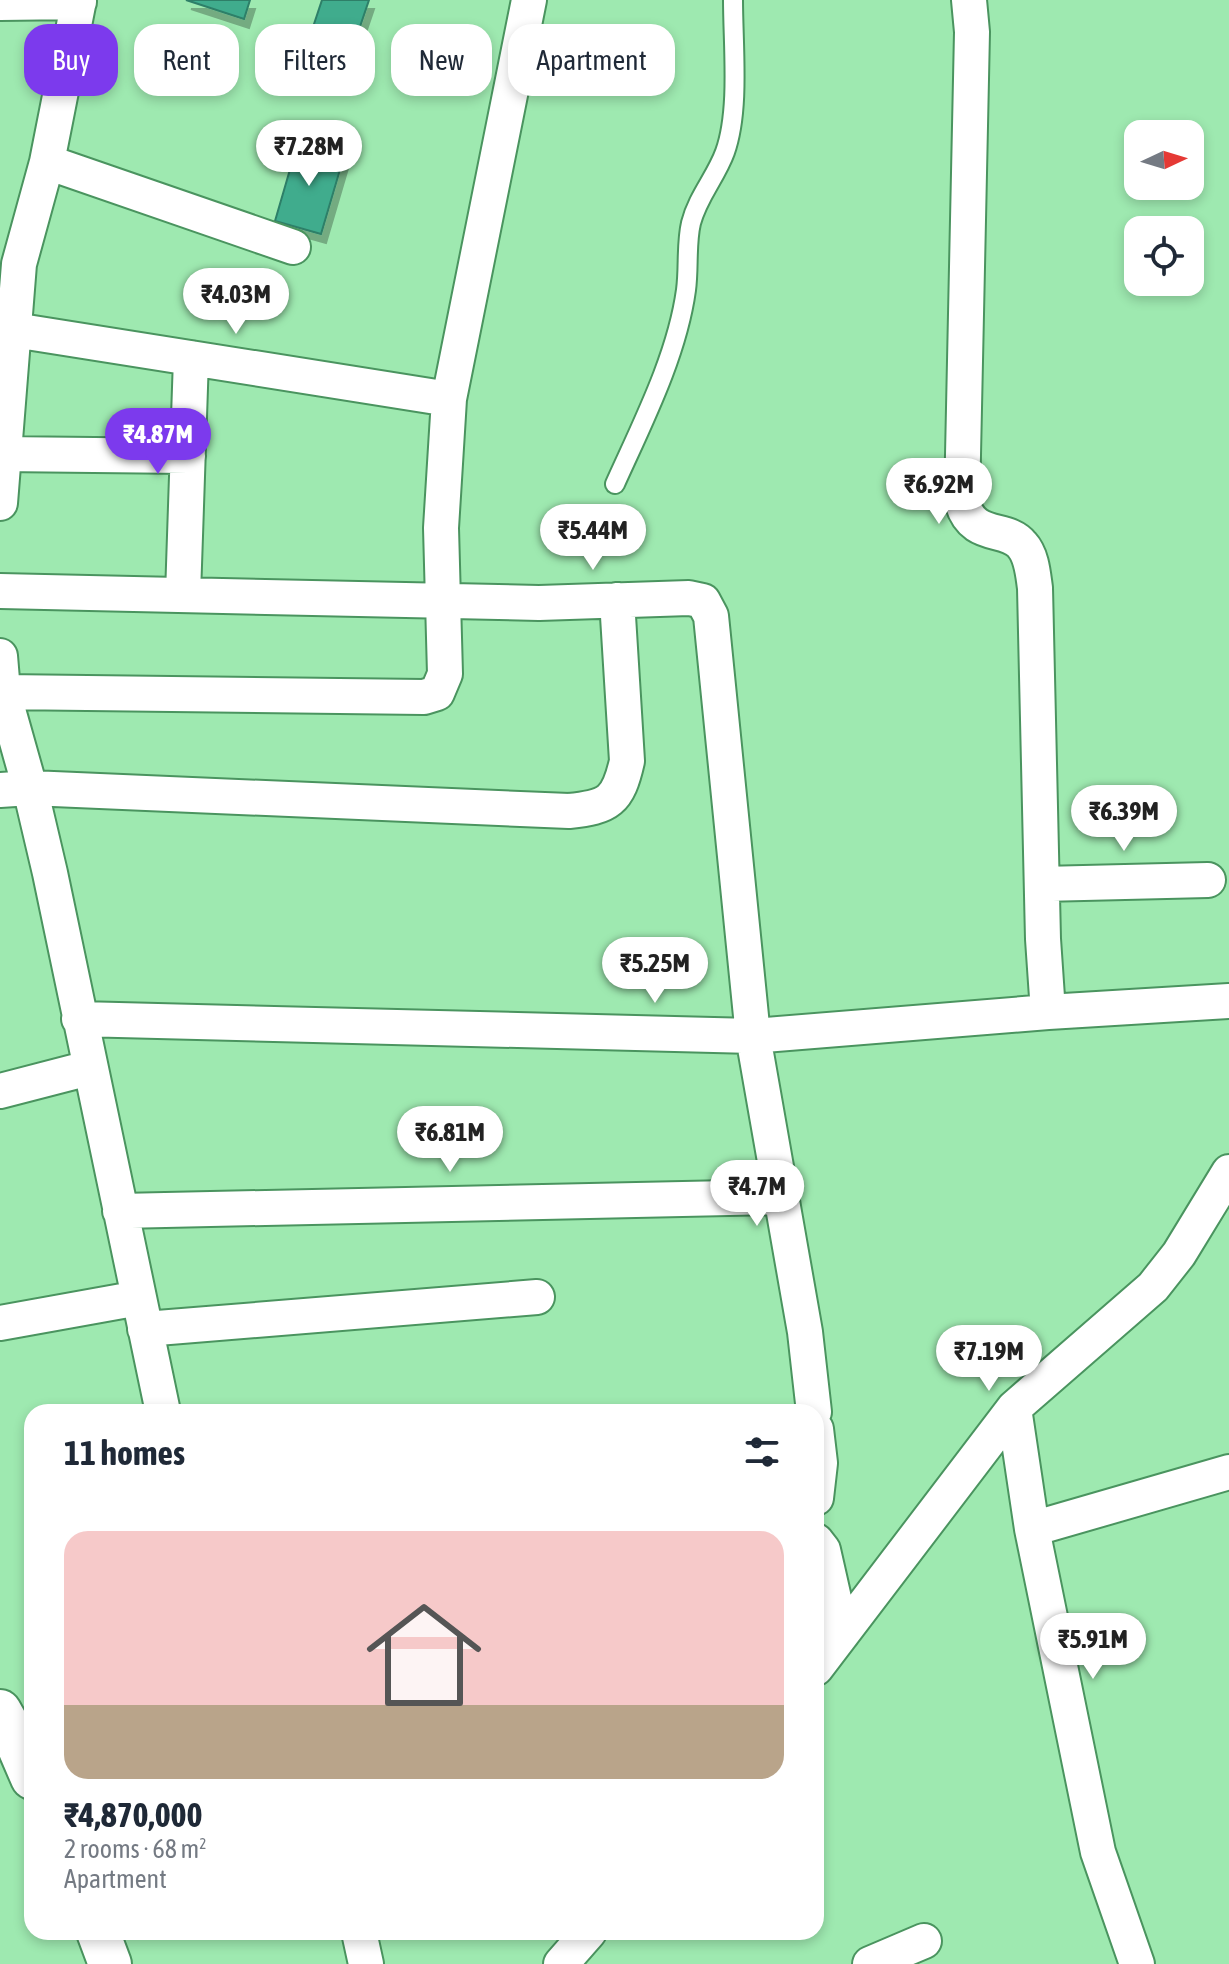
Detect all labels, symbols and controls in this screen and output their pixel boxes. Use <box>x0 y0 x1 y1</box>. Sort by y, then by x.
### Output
chip: Buy <box>24 24 118 96</box>
chip: Rent <box>134 24 239 96</box>
chip: Filters <box>255 24 375 96</box>
chip: New <box>391 24 492 96</box>
chip: Apartment <box>508 24 675 96</box>
pin: ₹7.28M <box>244 120 374 188</box>
north arrow <box>1124 120 1204 200</box>
map controls <box>1124 120 1204 296</box>
text: ₹7.28M <box>274 131 344 161</box>
button: locate <box>1124 216 1204 296</box>
pin: ₹4.03M <box>171 268 301 336</box>
text: ₹4.03M <box>201 279 271 309</box>
pin: ₹4.87M <box>93 408 223 476</box>
text: ₹4.87M <box>123 419 193 449</box>
pin: ₹6.92M <box>874 458 1004 526</box>
text: ₹6.92M <box>904 469 974 499</box>
pin: ₹5.44M <box>528 504 658 572</box>
text: ₹5.44M <box>558 515 628 545</box>
pin: ₹6.39M <box>1059 785 1189 853</box>
text: ₹6.39M <box>1089 796 1159 826</box>
pin: ₹5.25M <box>590 937 720 1005</box>
text: ₹5.25M <box>620 948 690 978</box>
pin: ₹6.81M <box>385 1106 515 1174</box>
text: ₹6.81M <box>415 1117 485 1147</box>
pin: ₹4.7M <box>701 1160 813 1228</box>
text: ₹4.7M <box>728 1171 786 1201</box>
pin: ₹7.19M <box>924 1325 1054 1393</box>
text: ₹7.19M <box>954 1336 1024 1366</box>
icon: filters <box>740 1430 784 1474</box>
text: 11 homes <box>64 1433 185 1472</box>
icon: home <box>352 1583 496 1727</box>
pin: ₹5.91M <box>1028 1613 1158 1681</box>
text: ₹5.91M <box>1058 1624 1128 1654</box>
text: ₹4,870,000 <box>64 1795 203 1834</box>
text: 2 rooms · 68 m² <box>64 1834 206 1864</box>
text: Apartment <box>64 1864 167 1894</box>

